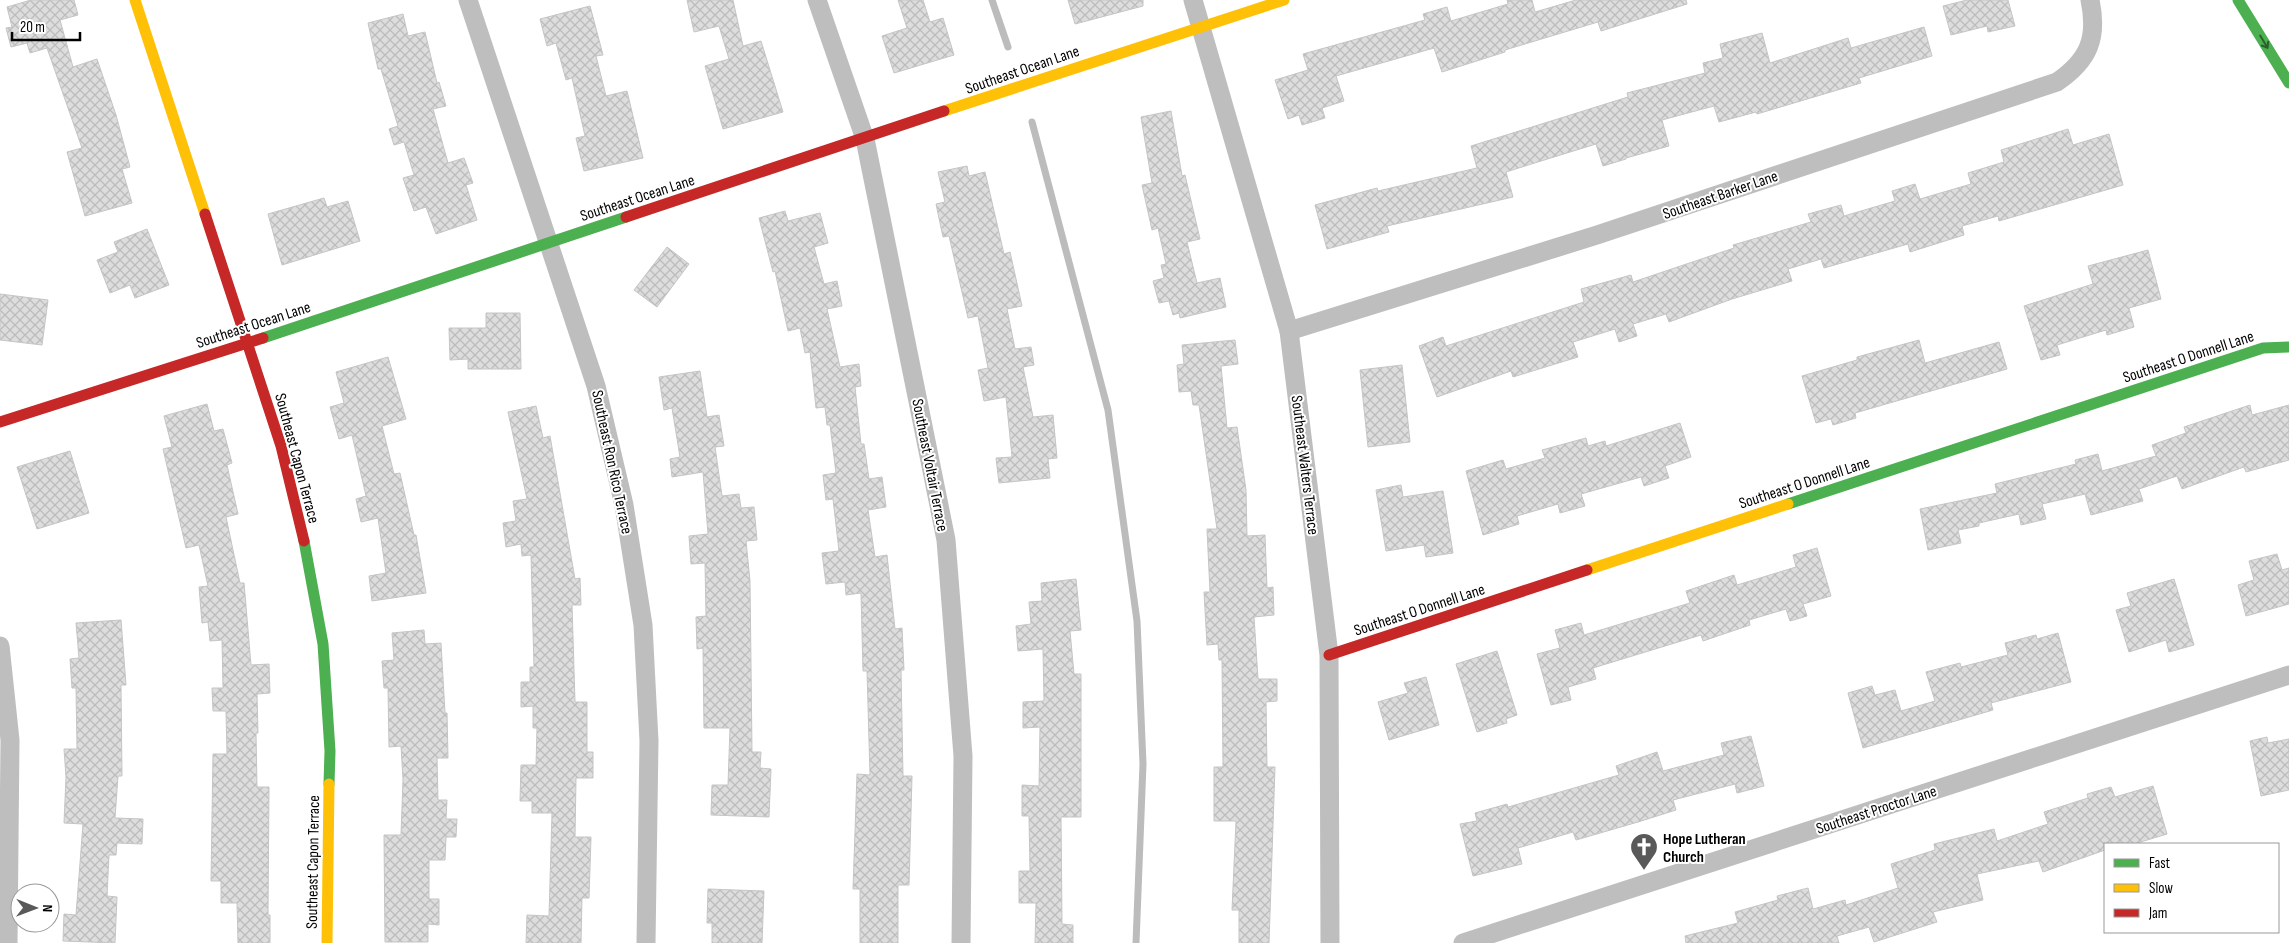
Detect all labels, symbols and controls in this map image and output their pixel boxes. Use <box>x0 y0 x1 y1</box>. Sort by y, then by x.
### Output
scale bar <box>12 10 80 42</box>
text: 20 m <box>20 18 45 37</box>
one-way arrow <box>2259 34 2269 48</box>
street label: Southeast Ocean Lane <box>963 42 1082 99</box>
street label: Southeast Barker Lane <box>1660 167 1780 224</box>
street label: Southeast Ocean Lane <box>578 171 697 226</box>
street label: Southeast Ocean Lane <box>194 298 313 353</box>
street label: Southeast O Donnell Lane <box>2121 327 2256 388</box>
street label: Southeast Ron Rico Terrace <box>587 389 636 536</box>
street label: Southeast Capon Terrace <box>270 391 323 525</box>
street label: Southeast Walters Terrace <box>1287 394 1322 536</box>
street label: Southeast Voltair Terrace <box>907 397 952 533</box>
street label: Southeast O Donnell Lane <box>1737 453 1872 514</box>
street label: Southeast O Donnell Lane <box>1352 580 1487 641</box>
street label: Southeast Proctor Lane <box>1814 782 1939 839</box>
street label: Southeast Capon Terrace <box>303 795 324 929</box>
place label: Hope Lutheran Church <box>1663 830 1746 867</box>
church icon: Hope Lutheran Church <box>1629 832 1659 871</box>
legend <box>2104 843 2279 933</box>
text: Fast <box>2149 854 2171 873</box>
text: Slow <box>2149 879 2173 898</box>
north arrow <box>10 883 60 933</box>
text: N <box>39 904 56 912</box>
text: Jam <box>2148 904 2167 923</box>

